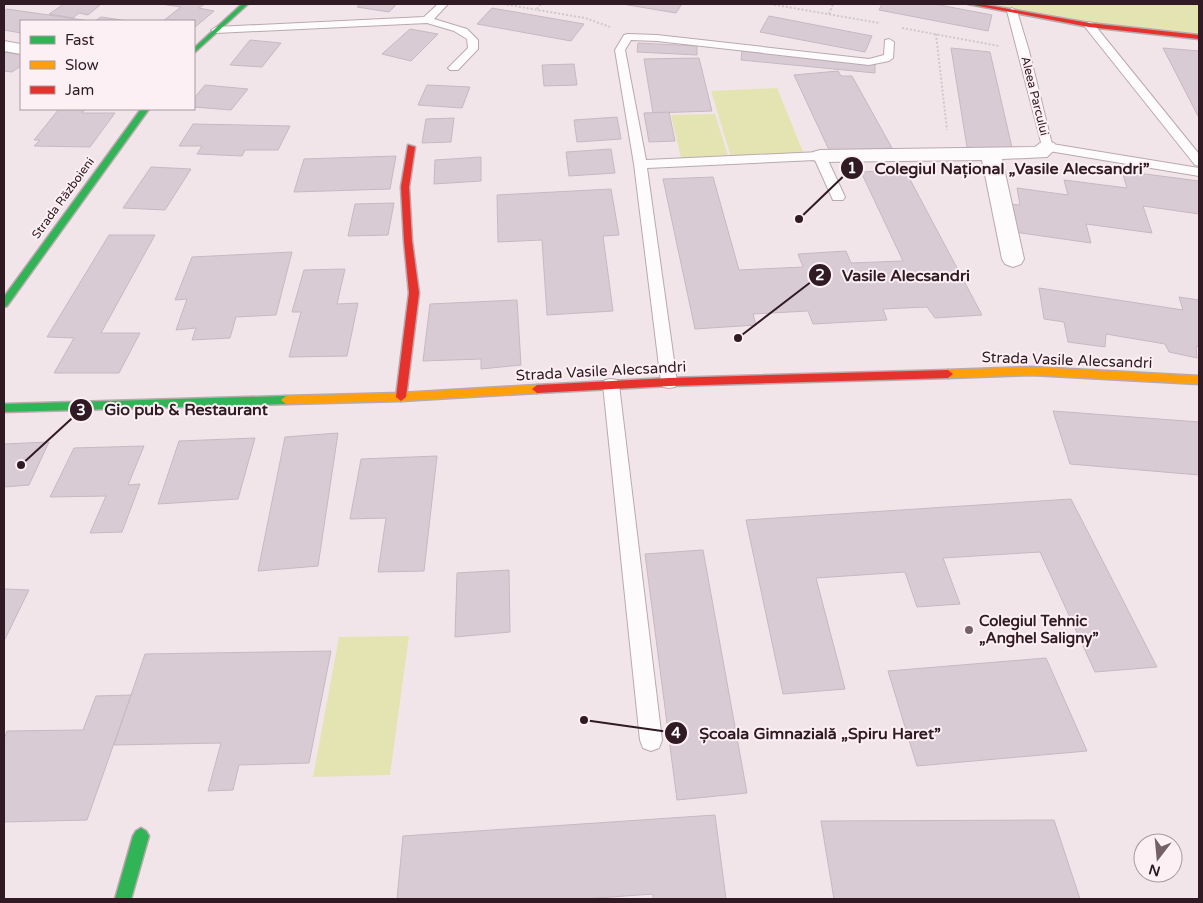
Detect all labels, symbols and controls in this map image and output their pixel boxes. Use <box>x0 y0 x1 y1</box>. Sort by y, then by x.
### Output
legend <box>20 20 195 110</box>
text: Fast <box>65 31 95 49</box>
street label: Aleea Parcului <box>1018 55 1052 137</box>
text: Slow <box>65 56 99 74</box>
text: Jam <box>65 81 94 99</box>
callout: Colegiul Național „Vasile Alecsandri” <box>840 153 1160 184</box>
street label: Strada Războieni <box>29 155 97 241</box>
text: 1 <box>847 159 857 177</box>
text: Colegiul Național „Vasile Alecsandri” <box>875 159 1150 179</box>
callout: Vasile Alecsandri <box>807 259 980 290</box>
text: 2 <box>815 266 825 284</box>
text: Vasile Alecsandri <box>842 266 970 286</box>
street label: Strada Vasile Alecsandri <box>981 348 1153 372</box>
street label: Strada Vasile Alecsandri <box>515 358 687 384</box>
callout: Gio pub & Restaurant <box>69 394 278 425</box>
text: Gio pub & Restaurant <box>104 400 269 420</box>
text: 3 <box>76 401 86 419</box>
place label: Colegiul Tehnic „Anghel Saligny” <box>979 612 1099 648</box>
marker: Colegiul Tehnic „Anghel Saligny” <box>963 624 975 636</box>
callout: Școala Gimnazială „Spiru Haret” <box>664 718 951 749</box>
text: 4 <box>671 724 681 742</box>
text: Școala Gimnazială „Spiru Haret” <box>699 724 941 744</box>
north arrow <box>1133 833 1183 883</box>
text: N <box>1147 860 1162 880</box>

